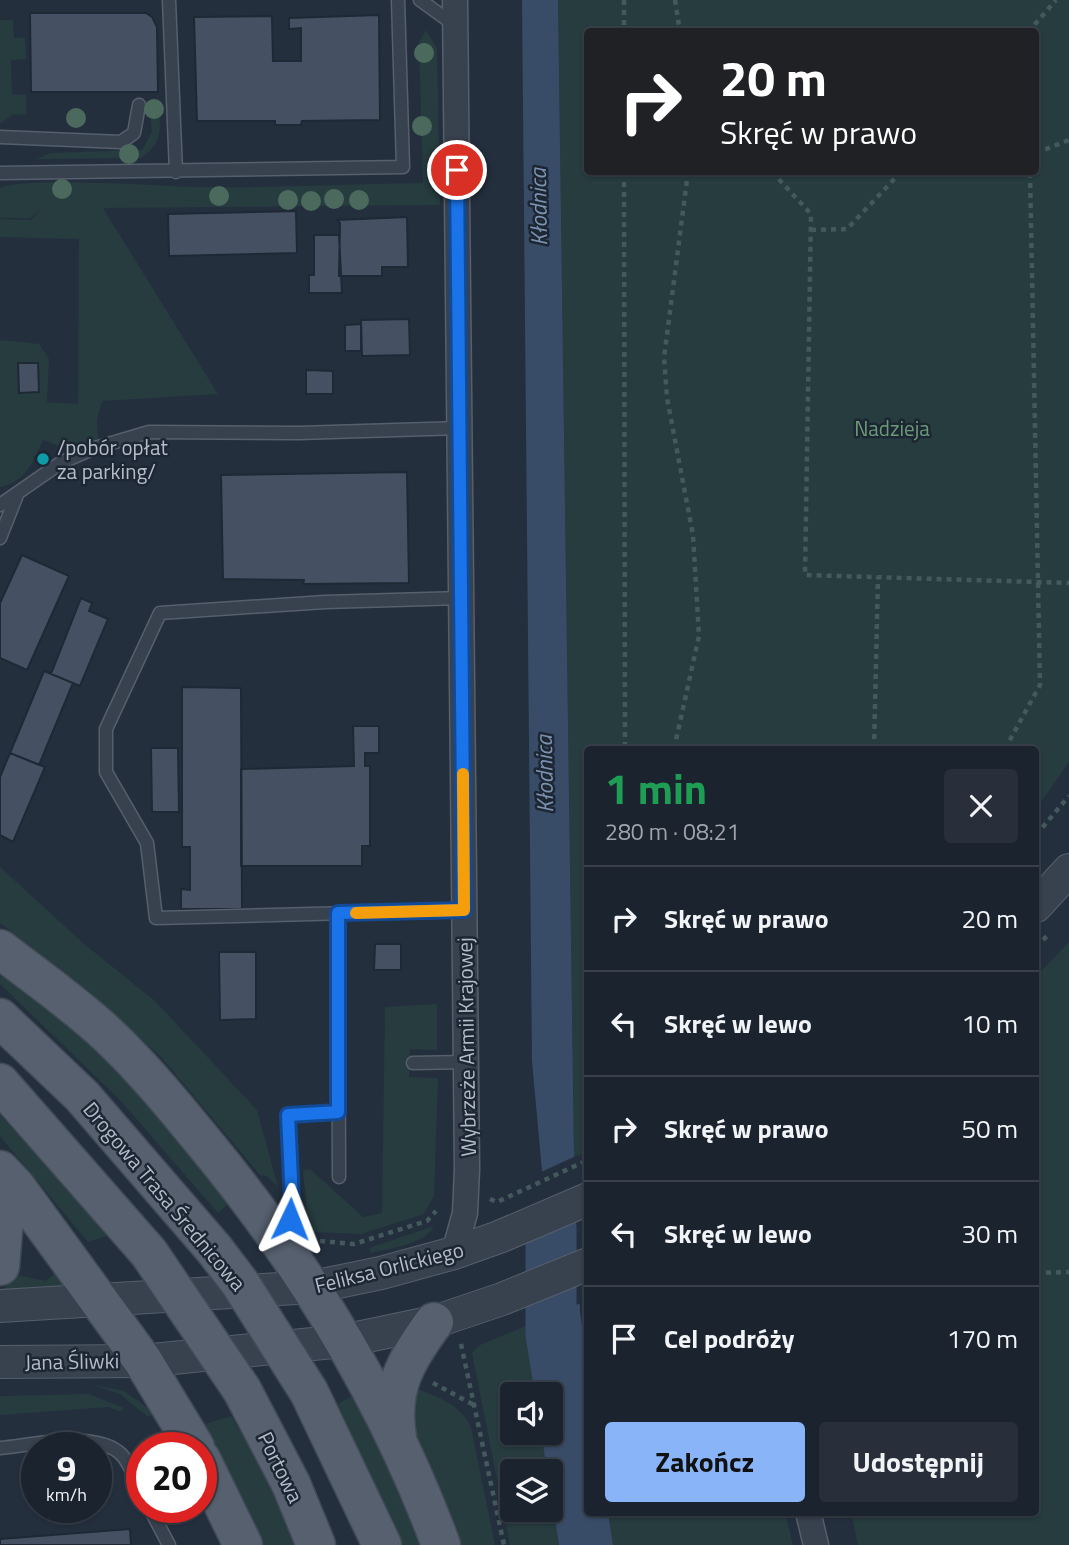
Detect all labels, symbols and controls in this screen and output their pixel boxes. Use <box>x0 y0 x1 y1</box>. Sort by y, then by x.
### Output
text: 20 m <box>720 40 827 115</box>
icon: right <box>605 56 696 147</box>
text: Skręć w prawo <box>720 108 917 156</box>
pin <box>427 140 487 200</box>
icon: arrive <box>438 151 476 189</box>
water label: Kłodnica <box>520 166 556 246</box>
park label: Nadzieja <box>854 412 930 444</box>
place label: /pobór opłat za parking/ <box>57 431 169 487</box>
marker: /pobór opłat za parking/ <box>35 451 51 467</box>
water label: Kłodnica <box>526 733 562 813</box>
text: 1 min <box>605 756 707 820</box>
button: close <box>944 769 1018 843</box>
text: 280 m · 08:21 <box>605 814 740 849</box>
text: Skręć w prawo <box>664 899 829 938</box>
text: 20 m <box>961 899 1018 938</box>
icon: right <box>605 900 643 938</box>
street label: Wybrzeże Armii Krajowej <box>448 937 484 1157</box>
text: Skręć w lewo <box>664 1004 812 1043</box>
text: 10 m <box>961 1004 1018 1043</box>
icon: left <box>605 1005 643 1043</box>
street label: Drogowa Trasa Średnicowa <box>76 1094 254 1298</box>
text: Skręć w prawo <box>664 1109 829 1148</box>
text: 50 m <box>961 1109 1018 1148</box>
icon: right <box>605 1110 643 1148</box>
position arrow <box>253 1182 327 1256</box>
text: Skręć w lewo <box>664 1214 812 1253</box>
text: 30 m <box>961 1214 1018 1253</box>
icon: left <box>605 1215 643 1253</box>
street label: Feliksa Orlickiego <box>311 1233 467 1301</box>
text: Cel podróży <box>664 1319 794 1358</box>
text: 170 m <box>947 1319 1018 1358</box>
icon: arrive <box>605 1320 643 1358</box>
street label: Jana Śliwki <box>24 1344 120 1378</box>
map controls <box>500 1382 563 1522</box>
button: sound <box>500 1382 563 1445</box>
button: Zakończ <box>605 1422 805 1502</box>
button: Udostępnij <box>819 1422 1018 1502</box>
street label: Portowa <box>250 1426 312 1508</box>
speed limit sign: 20 <box>126 1432 217 1523</box>
text: 9 <box>57 1441 76 1495</box>
button: layers <box>500 1459 563 1522</box>
text: km/h <box>46 1481 87 1508</box>

